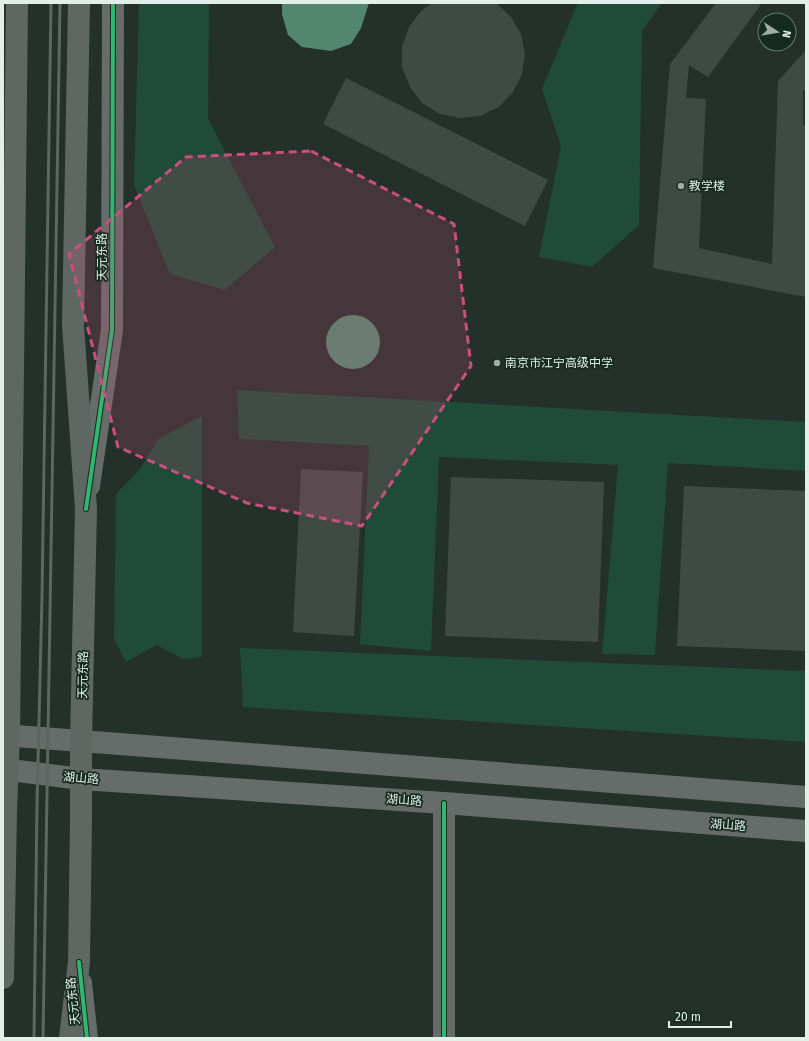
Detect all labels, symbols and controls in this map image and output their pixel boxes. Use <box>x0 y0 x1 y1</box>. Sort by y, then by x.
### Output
north arrow <box>757 12 797 52</box>
text: N <box>779 29 793 39</box>
place label: 教学楼 <box>689 179 725 193</box>
marker: 教学楼 <box>676 181 686 191</box>
street label: 天元东路 <box>95 233 109 281</box>
place label: 南京市江宁高级中学 <box>505 356 613 370</box>
marker: 南京市江宁高级中学 <box>492 358 502 368</box>
street label: 天元东路 <box>76 651 90 699</box>
street label: 湖山路 <box>62 769 100 787</box>
street label: 湖山路 <box>386 792 422 808</box>
street label: 湖山路 <box>710 817 746 833</box>
street label: 天元东路 <box>64 976 82 1026</box>
scale bar <box>669 1003 731 1029</box>
text: 20 m <box>675 1010 701 1024</box>

